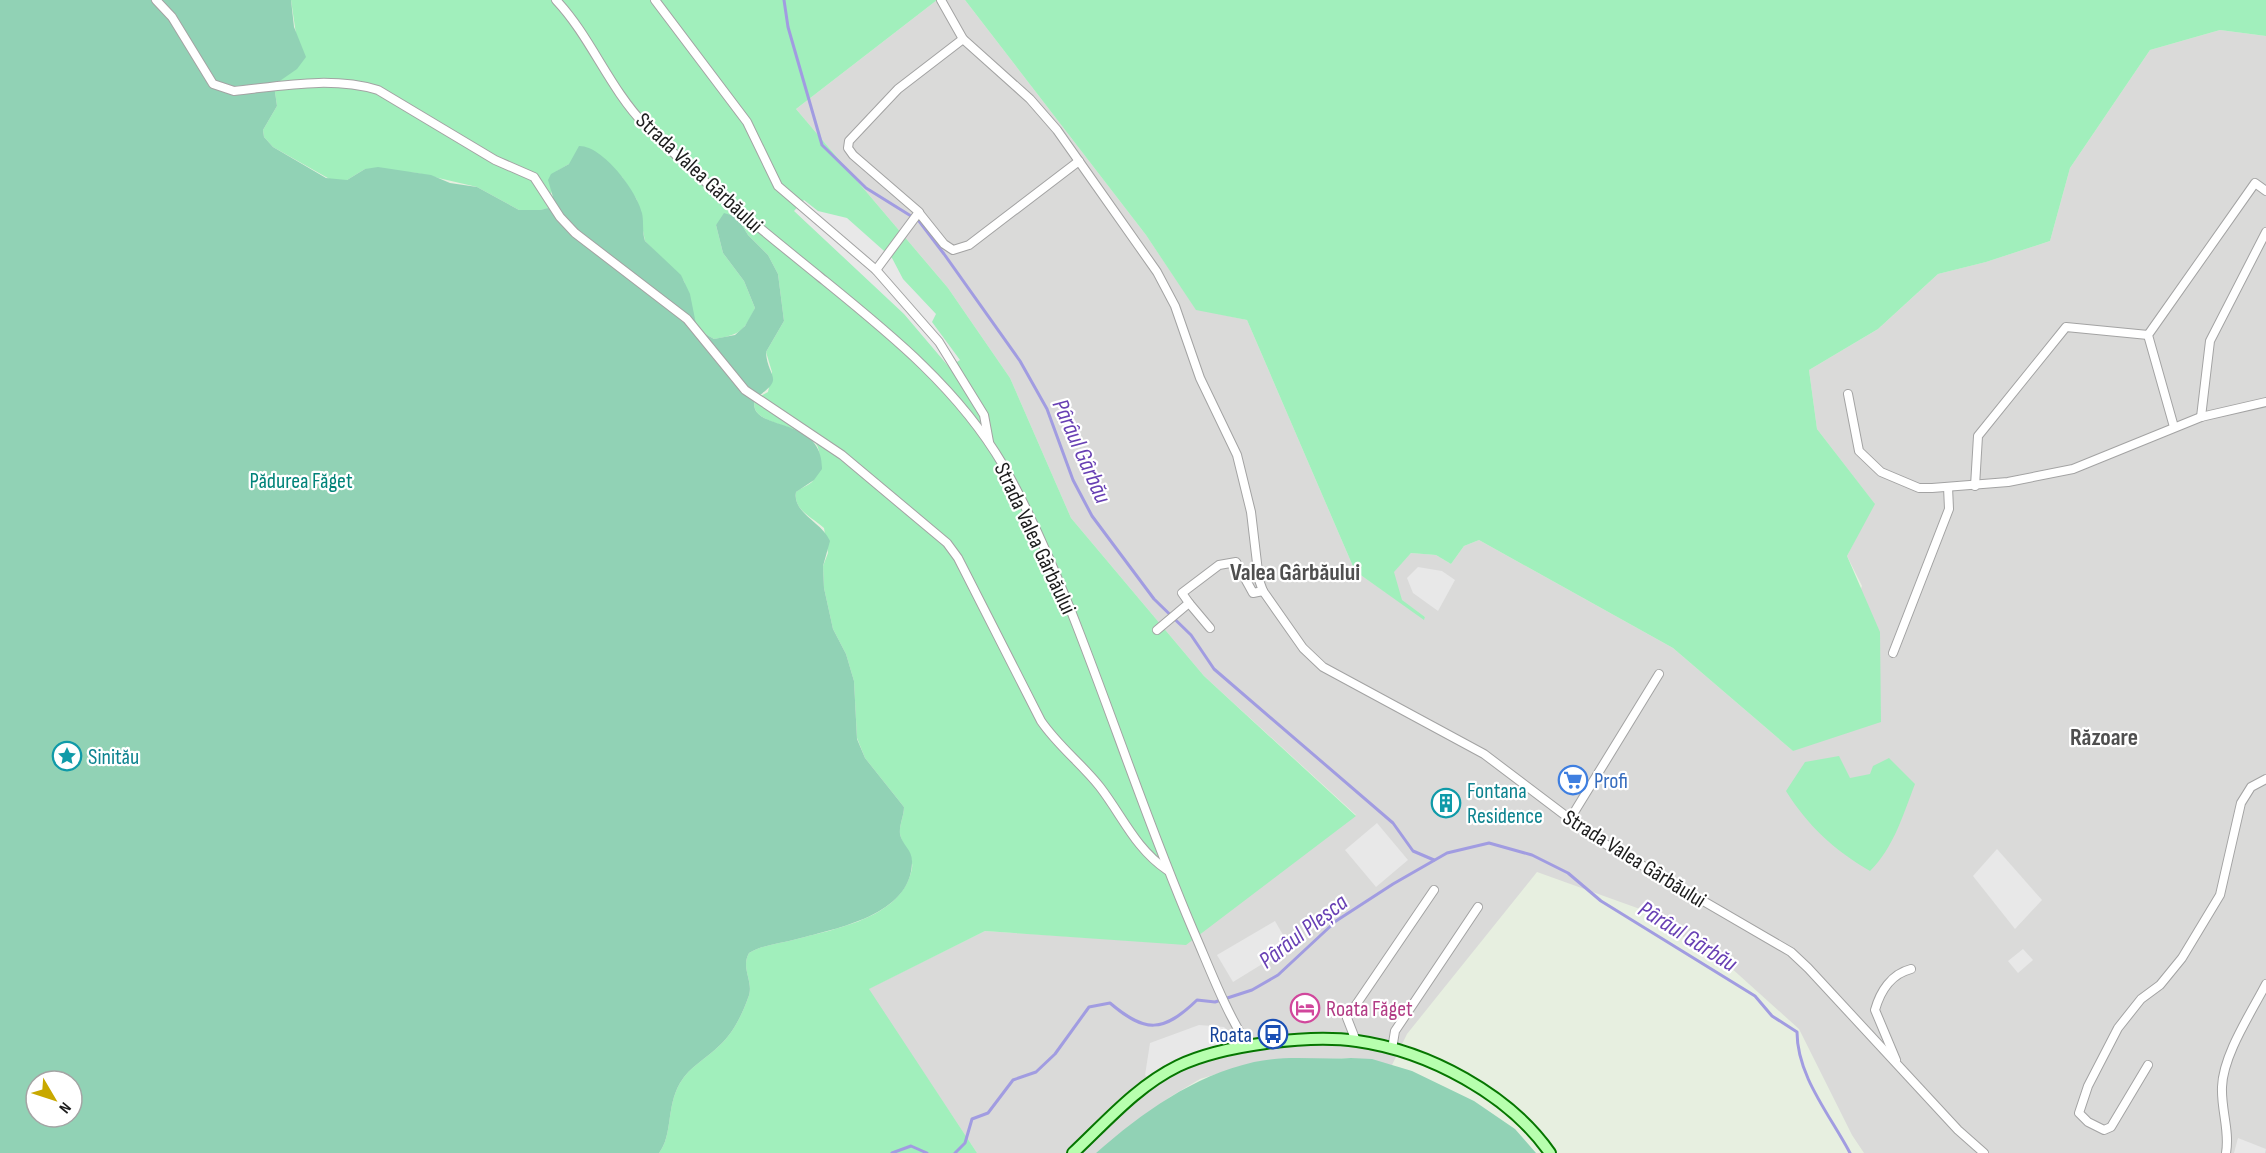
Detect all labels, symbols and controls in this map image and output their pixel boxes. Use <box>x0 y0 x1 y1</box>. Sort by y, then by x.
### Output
street label: Strada Valea Gârbăului <box>630 107 768 239</box>
water label: Pârâul Gârbău <box>1046 394 1117 508</box>
street label: Strada Valea Gârbăului <box>988 459 1082 619</box>
park label: Pădurea Făget <box>249 468 353 495</box>
district label: Valea Gârbăului <box>1230 558 1360 587</box>
district label: Răzoare <box>2070 723 2138 752</box>
place icon: Sinitău <box>51 740 83 772</box>
place label: Sinitău <box>88 744 139 771</box>
supermarket icon: Profi <box>1557 764 1589 796</box>
place label: Profi <box>1594 768 1628 795</box>
place label: Fontana Residence <box>1467 778 1543 830</box>
building icon: Fontana Residence <box>1430 787 1462 819</box>
street label: Strada Valea Gârbăului <box>1557 804 1711 914</box>
water label: Pârâul Pleșca <box>1253 888 1354 975</box>
water label: Pârâul Gârbău <box>1633 895 1743 978</box>
hotel icon: Roata Făget <box>1289 992 1321 1024</box>
place label: Roata Făget <box>1326 996 1413 1023</box>
bus stop icon: Roata <box>1257 1018 1289 1050</box>
place label: Roata <box>1209 1022 1252 1049</box>
north arrow <box>24 1069 84 1129</box>
text: N <box>54 1098 75 1117</box>

